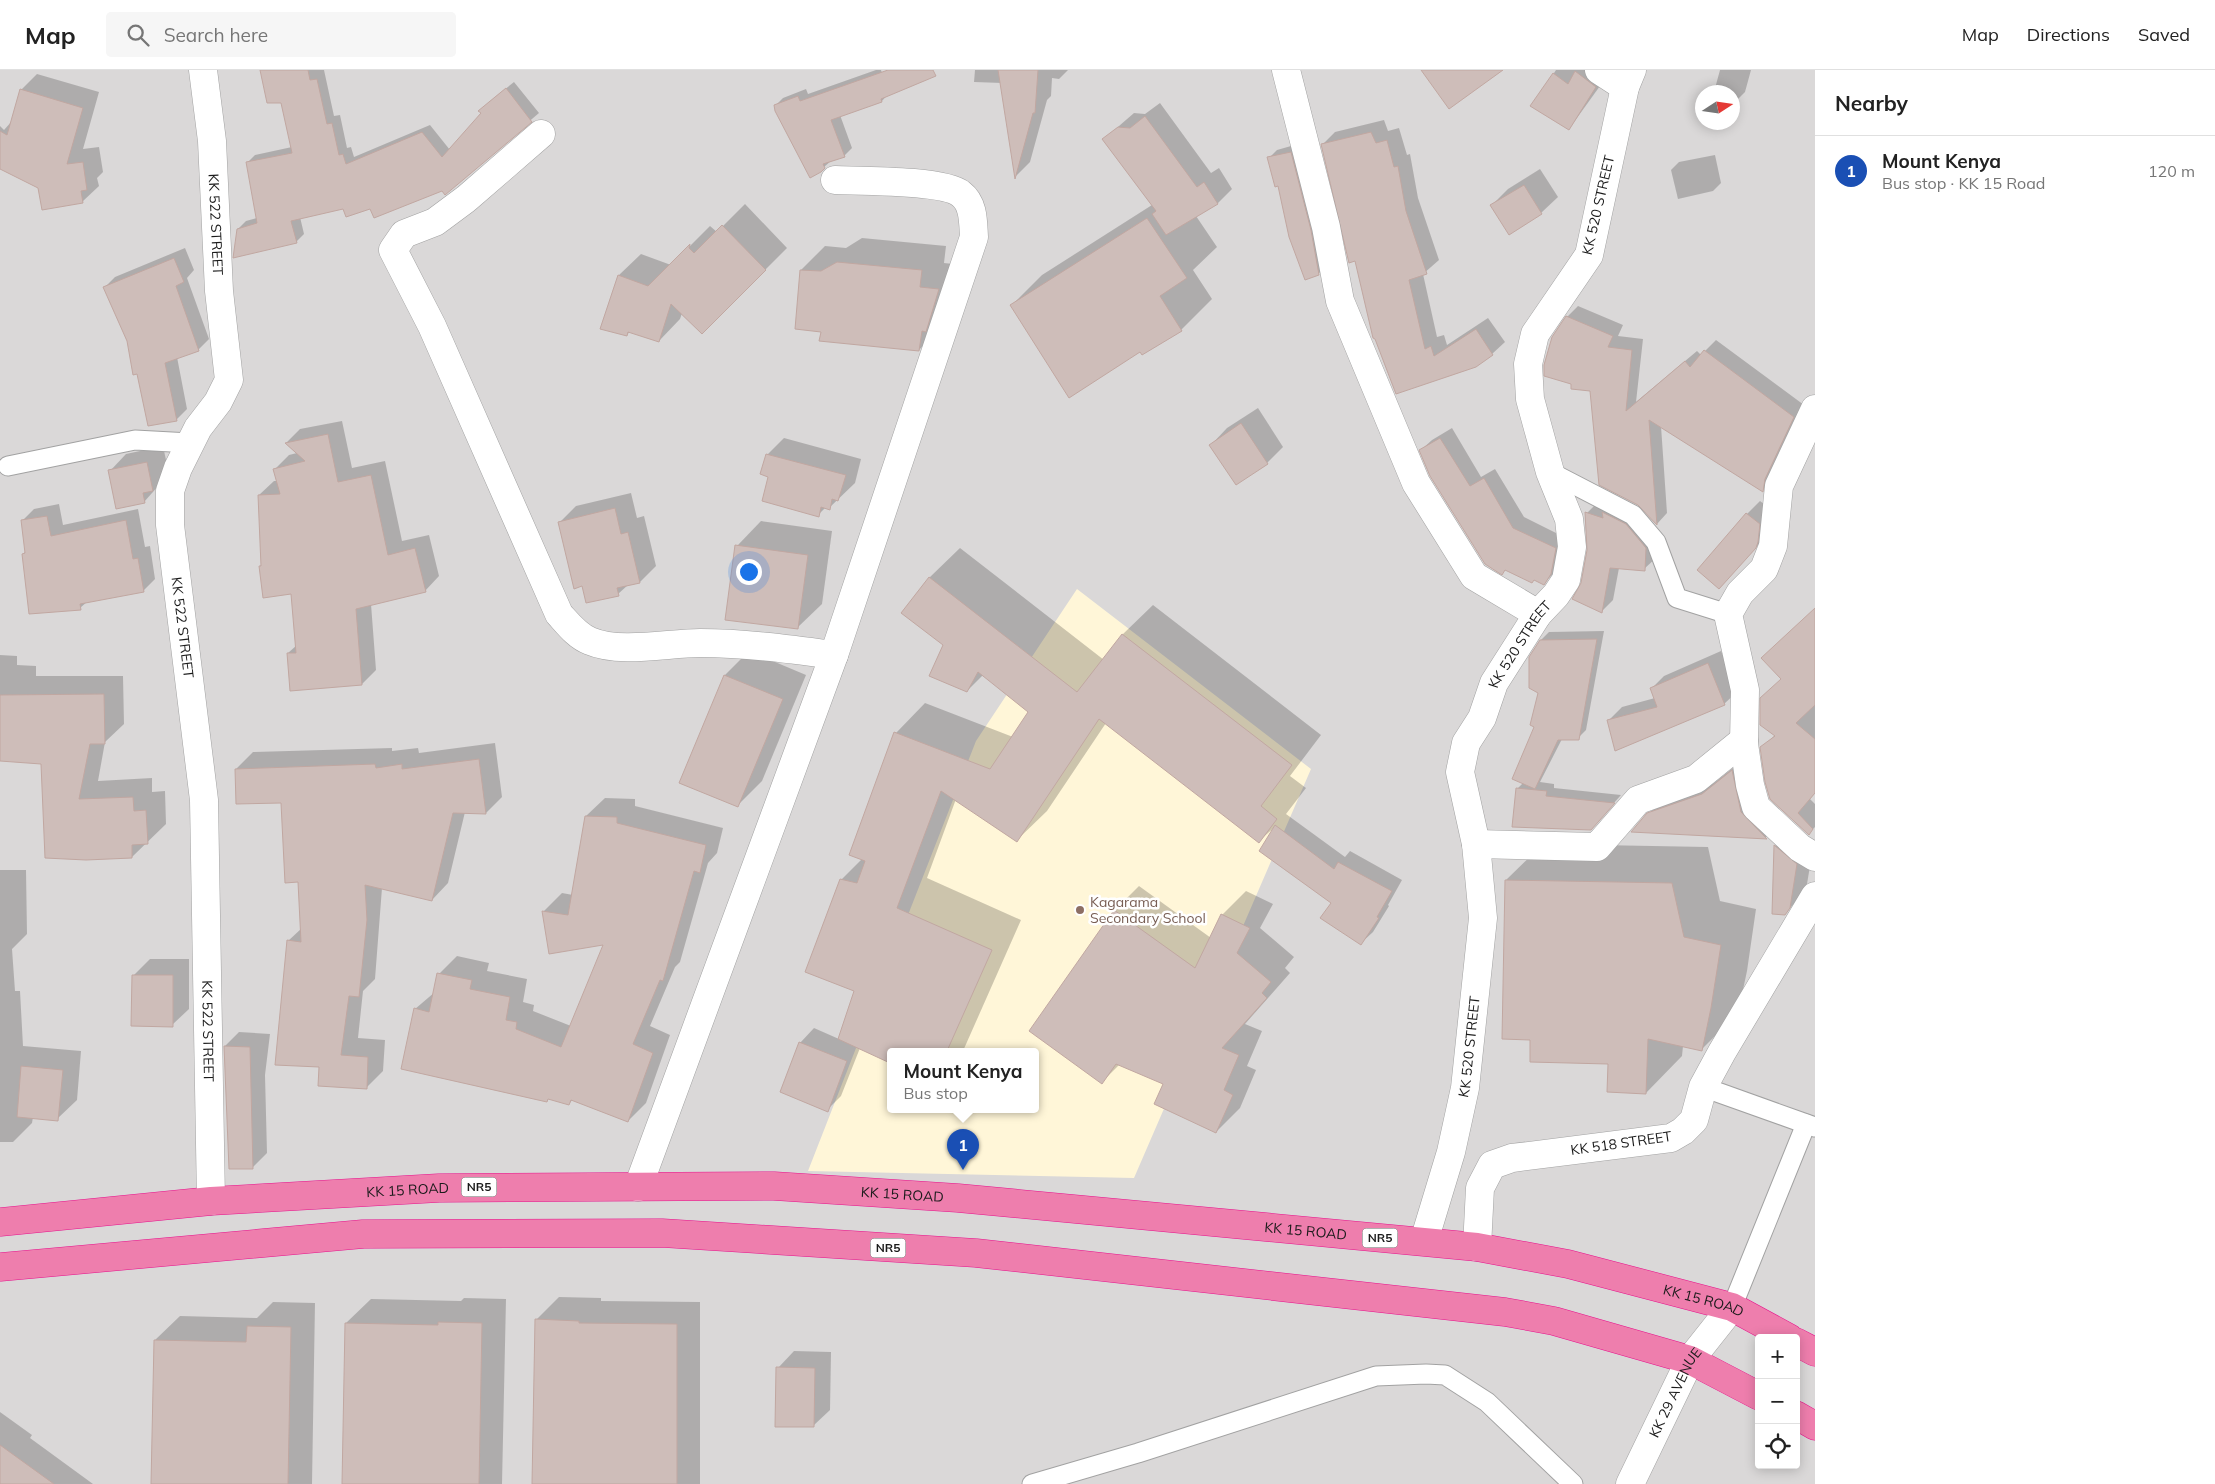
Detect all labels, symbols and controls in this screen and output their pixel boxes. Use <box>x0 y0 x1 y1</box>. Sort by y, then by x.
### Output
search box <box>106 12 456 57</box>
text: Map <box>25 20 76 50</box>
icon: search <box>124 21 152 49</box>
text: Search here <box>164 23 268 47</box>
text: Map <box>1962 23 1999 46</box>
text: Directions <box>2027 23 2110 46</box>
text: Saved <box>2138 23 2190 46</box>
north arrow <box>1695 85 1740 130</box>
text: Nearby <box>1835 90 1908 116</box>
text: Mount Kenya <box>1882 149 2001 173</box>
street label: KK 520 STREET <box>1578 153 1618 257</box>
text: 1 <box>1846 161 1856 181</box>
text: 120 m <box>2148 161 2195 181</box>
street label: KK 522 STREET <box>205 173 227 276</box>
text: Bus stop · KK 15 Road <box>1882 173 2045 193</box>
your location <box>736 559 762 585</box>
street label: KK 522 STREET <box>167 576 198 680</box>
street label: KK 520 STREET <box>1484 596 1555 690</box>
place label: Kagarama Secondary School <box>1090 893 1206 927</box>
marker: Kagarama Secondary School <box>1074 904 1086 916</box>
street label: KK 522 STREET <box>198 980 218 1083</box>
street label: KK 520 STREET <box>1454 995 1484 1099</box>
popup <box>887 1048 1039 1113</box>
text: Mount Kenya <box>903 1059 1023 1083</box>
text: Bus stop <box>903 1083 968 1103</box>
street label: KK 518 STREET <box>1569 1127 1673 1159</box>
pin: 1 <box>947 1129 979 1170</box>
road number: NR5 <box>462 1178 496 1196</box>
street label: KK 15 ROAD <box>366 1179 449 1201</box>
street label: KK 15 ROAD <box>860 1183 944 1206</box>
street label: KK 15 ROAD <box>1264 1218 1348 1244</box>
road number: NR5 <box>1362 1228 1398 1248</box>
road number: NR5 <box>870 1238 906 1258</box>
street label: KK 15 ROAD <box>1661 1280 1747 1321</box>
map controls <box>1755 1334 1800 1469</box>
button: + <box>1755 1334 1800 1379</box>
street label: KK 29 AVENUE <box>1645 1344 1705 1440</box>
button: − <box>1755 1379 1800 1424</box>
button: locate <box>1755 1424 1800 1469</box>

